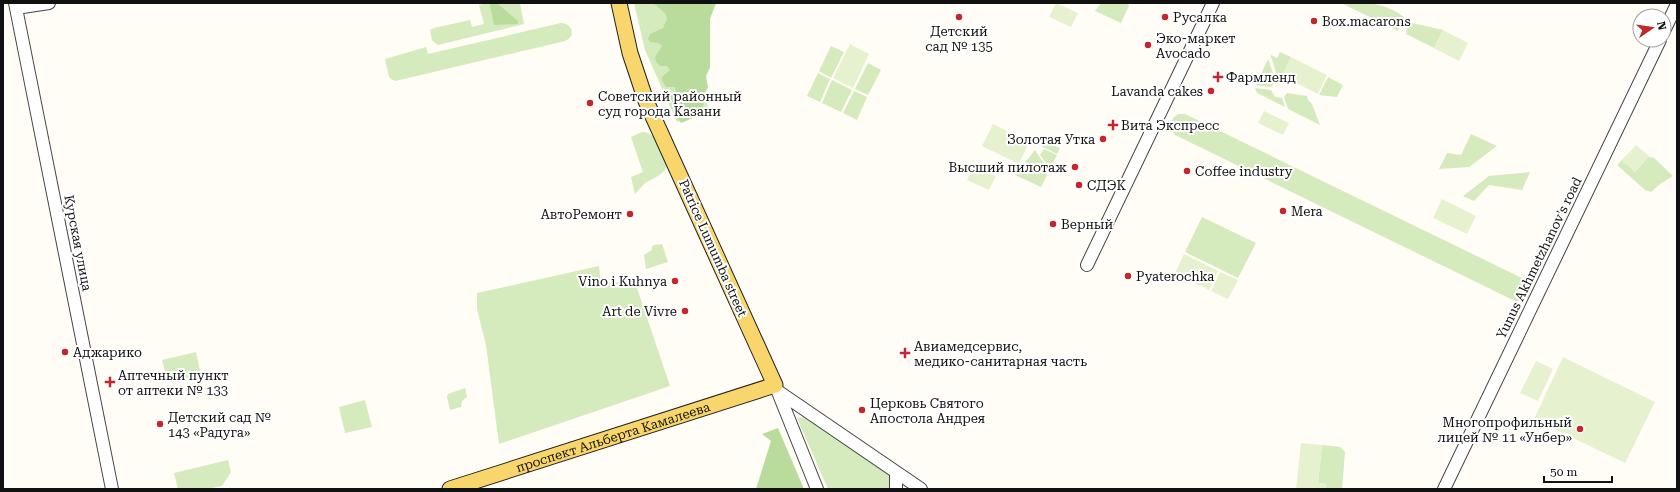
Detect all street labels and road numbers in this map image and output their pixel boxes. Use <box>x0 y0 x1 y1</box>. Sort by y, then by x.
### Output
street label: Yunus Akhmetzhanov's road <box>1493 174 1585 341</box>
street label: Patrice Lumumba street <box>676 177 750 319</box>
street label: Курская улица <box>61 194 95 292</box>
street label: проспект Альберта Камалеева <box>514 399 712 475</box>

